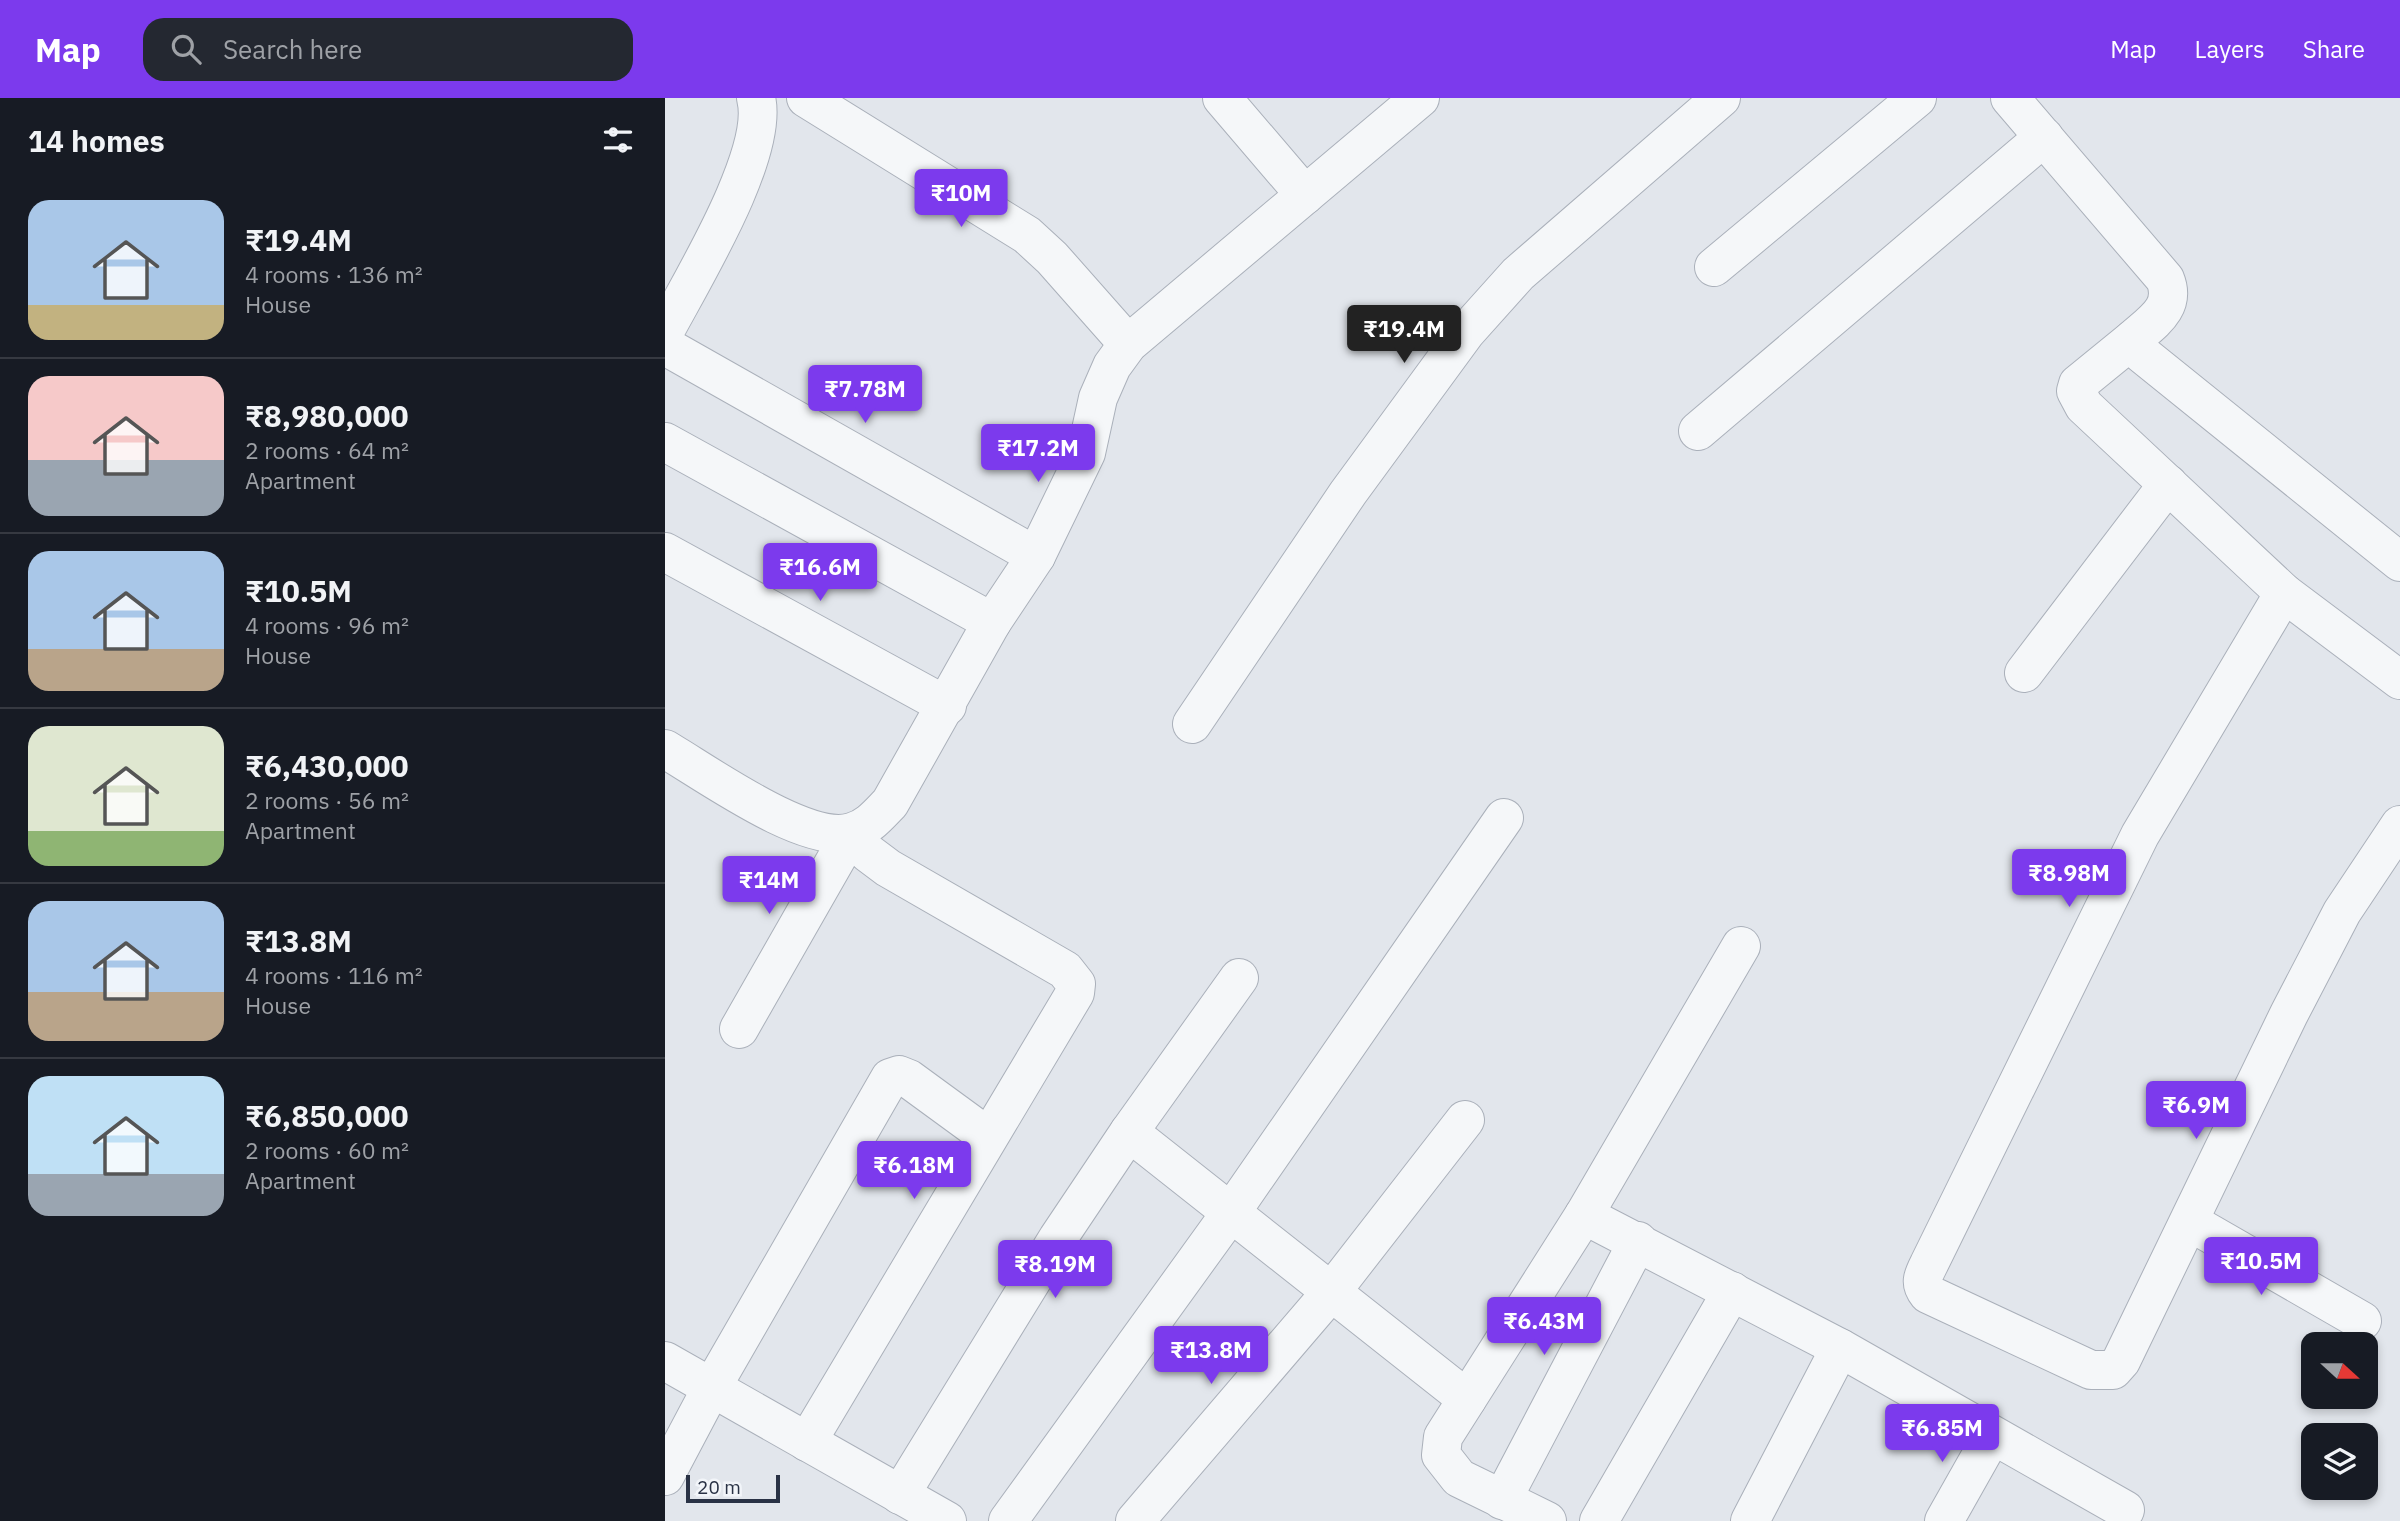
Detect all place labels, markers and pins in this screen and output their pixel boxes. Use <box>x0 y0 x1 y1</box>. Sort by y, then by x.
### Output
pin: ₹10M <box>920 170 1002 229</box>
pin: ₹19.4M <box>1347 306 1461 365</box>
pin: ₹7.78M <box>808 366 922 425</box>
pin: ₹17.2M <box>981 424 1095 484</box>
pin: ₹16.6M <box>763 544 877 603</box>
pin: ₹8.98M <box>2012 850 2126 909</box>
pin: ₹14M <box>728 856 810 916</box>
pin: ₹6.9M <box>2147 1082 2245 1141</box>
pin: ₹6.18M <box>857 1142 971 1201</box>
pin: ₹10.5M <box>2204 1238 2318 1297</box>
pin: ₹8.19M <box>998 1240 1112 1300</box>
pin: ₹6.43M <box>1487 1298 1601 1357</box>
pin: ₹13.8M <box>1154 1326 1268 1386</box>
pin: ₹6.85M <box>1885 1404 1999 1464</box>

